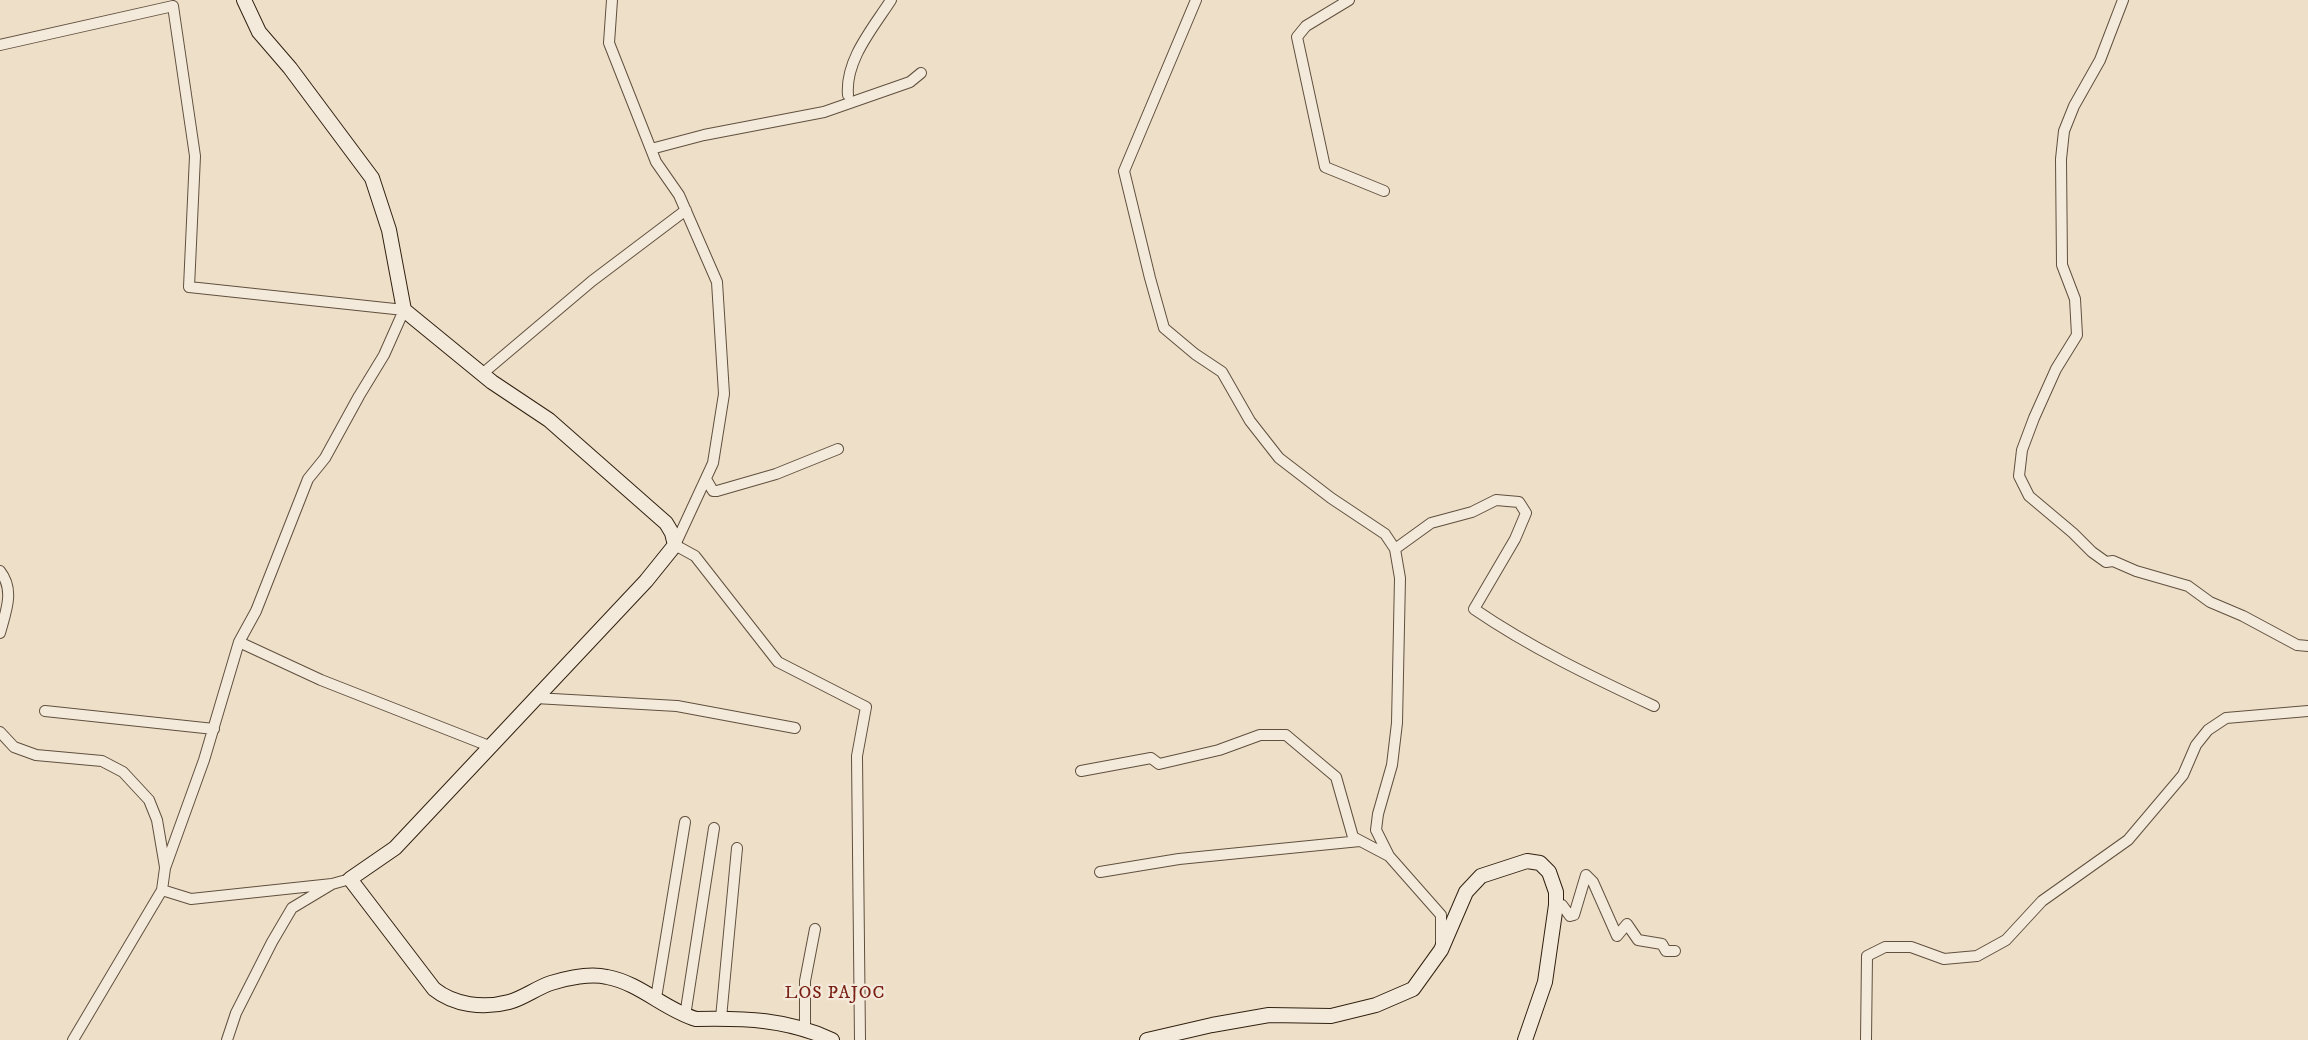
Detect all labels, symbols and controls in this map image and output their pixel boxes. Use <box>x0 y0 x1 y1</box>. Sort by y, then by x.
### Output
district label: LOS PAJOC <box>783 983 887 1005</box>

